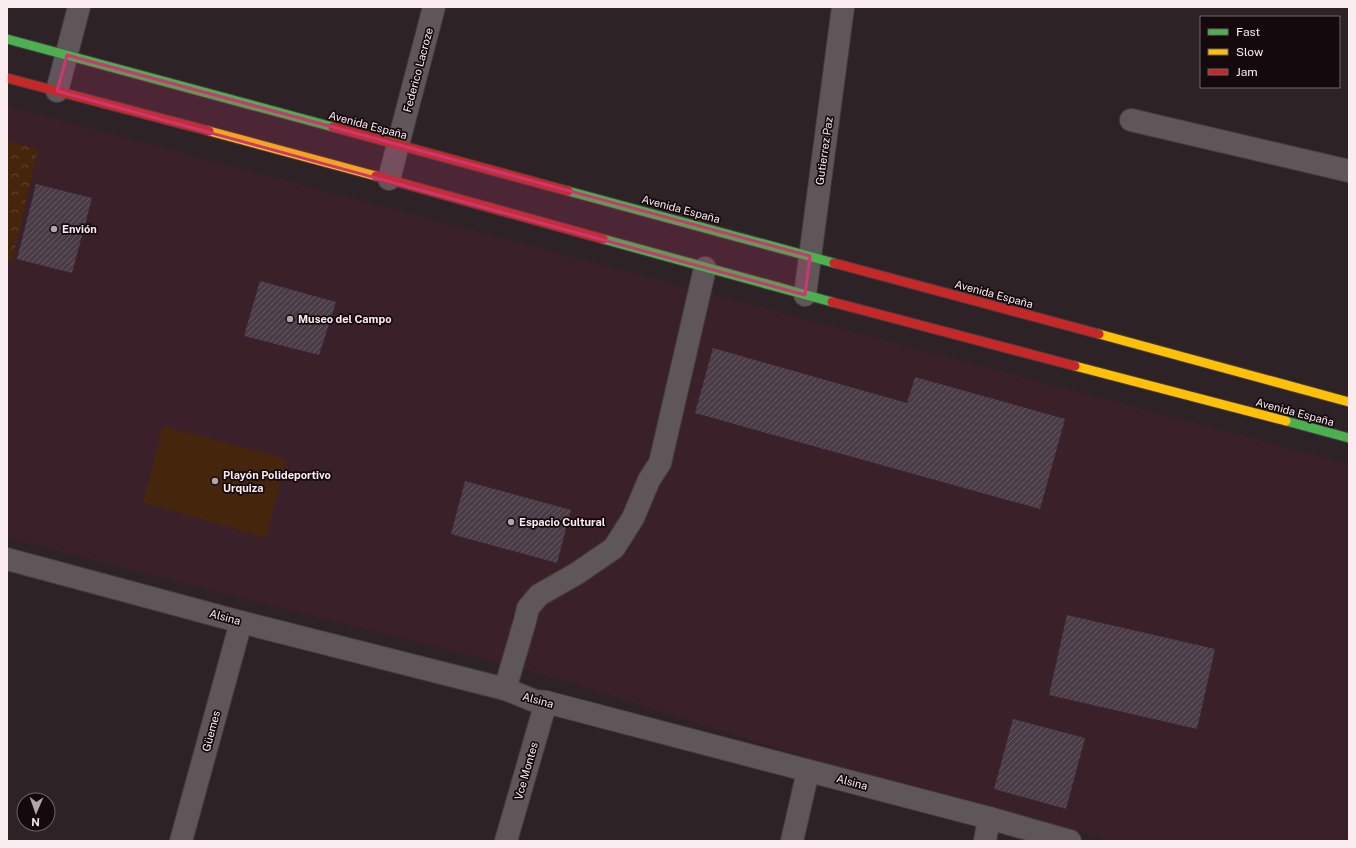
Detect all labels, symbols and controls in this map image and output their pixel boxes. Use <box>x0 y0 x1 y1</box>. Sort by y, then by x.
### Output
legend <box>1200 16 1340 88</box>
text: Fast <box>1236 25 1261 39</box>
street label: Federico Lacroze <box>401 26 435 114</box>
text: Slow <box>1236 45 1264 59</box>
text: Jam <box>1236 65 1258 79</box>
street label: Avenida España <box>328 109 408 141</box>
street label: Gutierrez Paz <box>813 116 835 186</box>
street label: Avenida España <box>641 193 721 225</box>
place label: Envión <box>62 223 97 235</box>
marker: Envión <box>49 224 59 234</box>
street label: Avenida España <box>954 278 1034 310</box>
place label: Museo del Campo <box>298 313 391 325</box>
marker: Museo del Campo <box>285 314 295 324</box>
street label: Avenida España <box>1255 396 1335 428</box>
place label: Playón Polideportivo Urquiza <box>223 469 331 494</box>
marker: Playón Polideportivo Urquiza <box>210 476 220 486</box>
place label: Espacio Cultural <box>519 516 606 528</box>
marker: Espacio Cultural <box>506 517 516 527</box>
street label: Alsina <box>208 607 242 627</box>
street label: Alsina <box>521 690 555 710</box>
street label: Güemes <box>200 709 222 753</box>
street label: Vce Montes <box>512 740 540 801</box>
street label: Alsina <box>835 772 869 792</box>
north arrow <box>16 792 56 832</box>
text: N <box>31 816 40 828</box>

